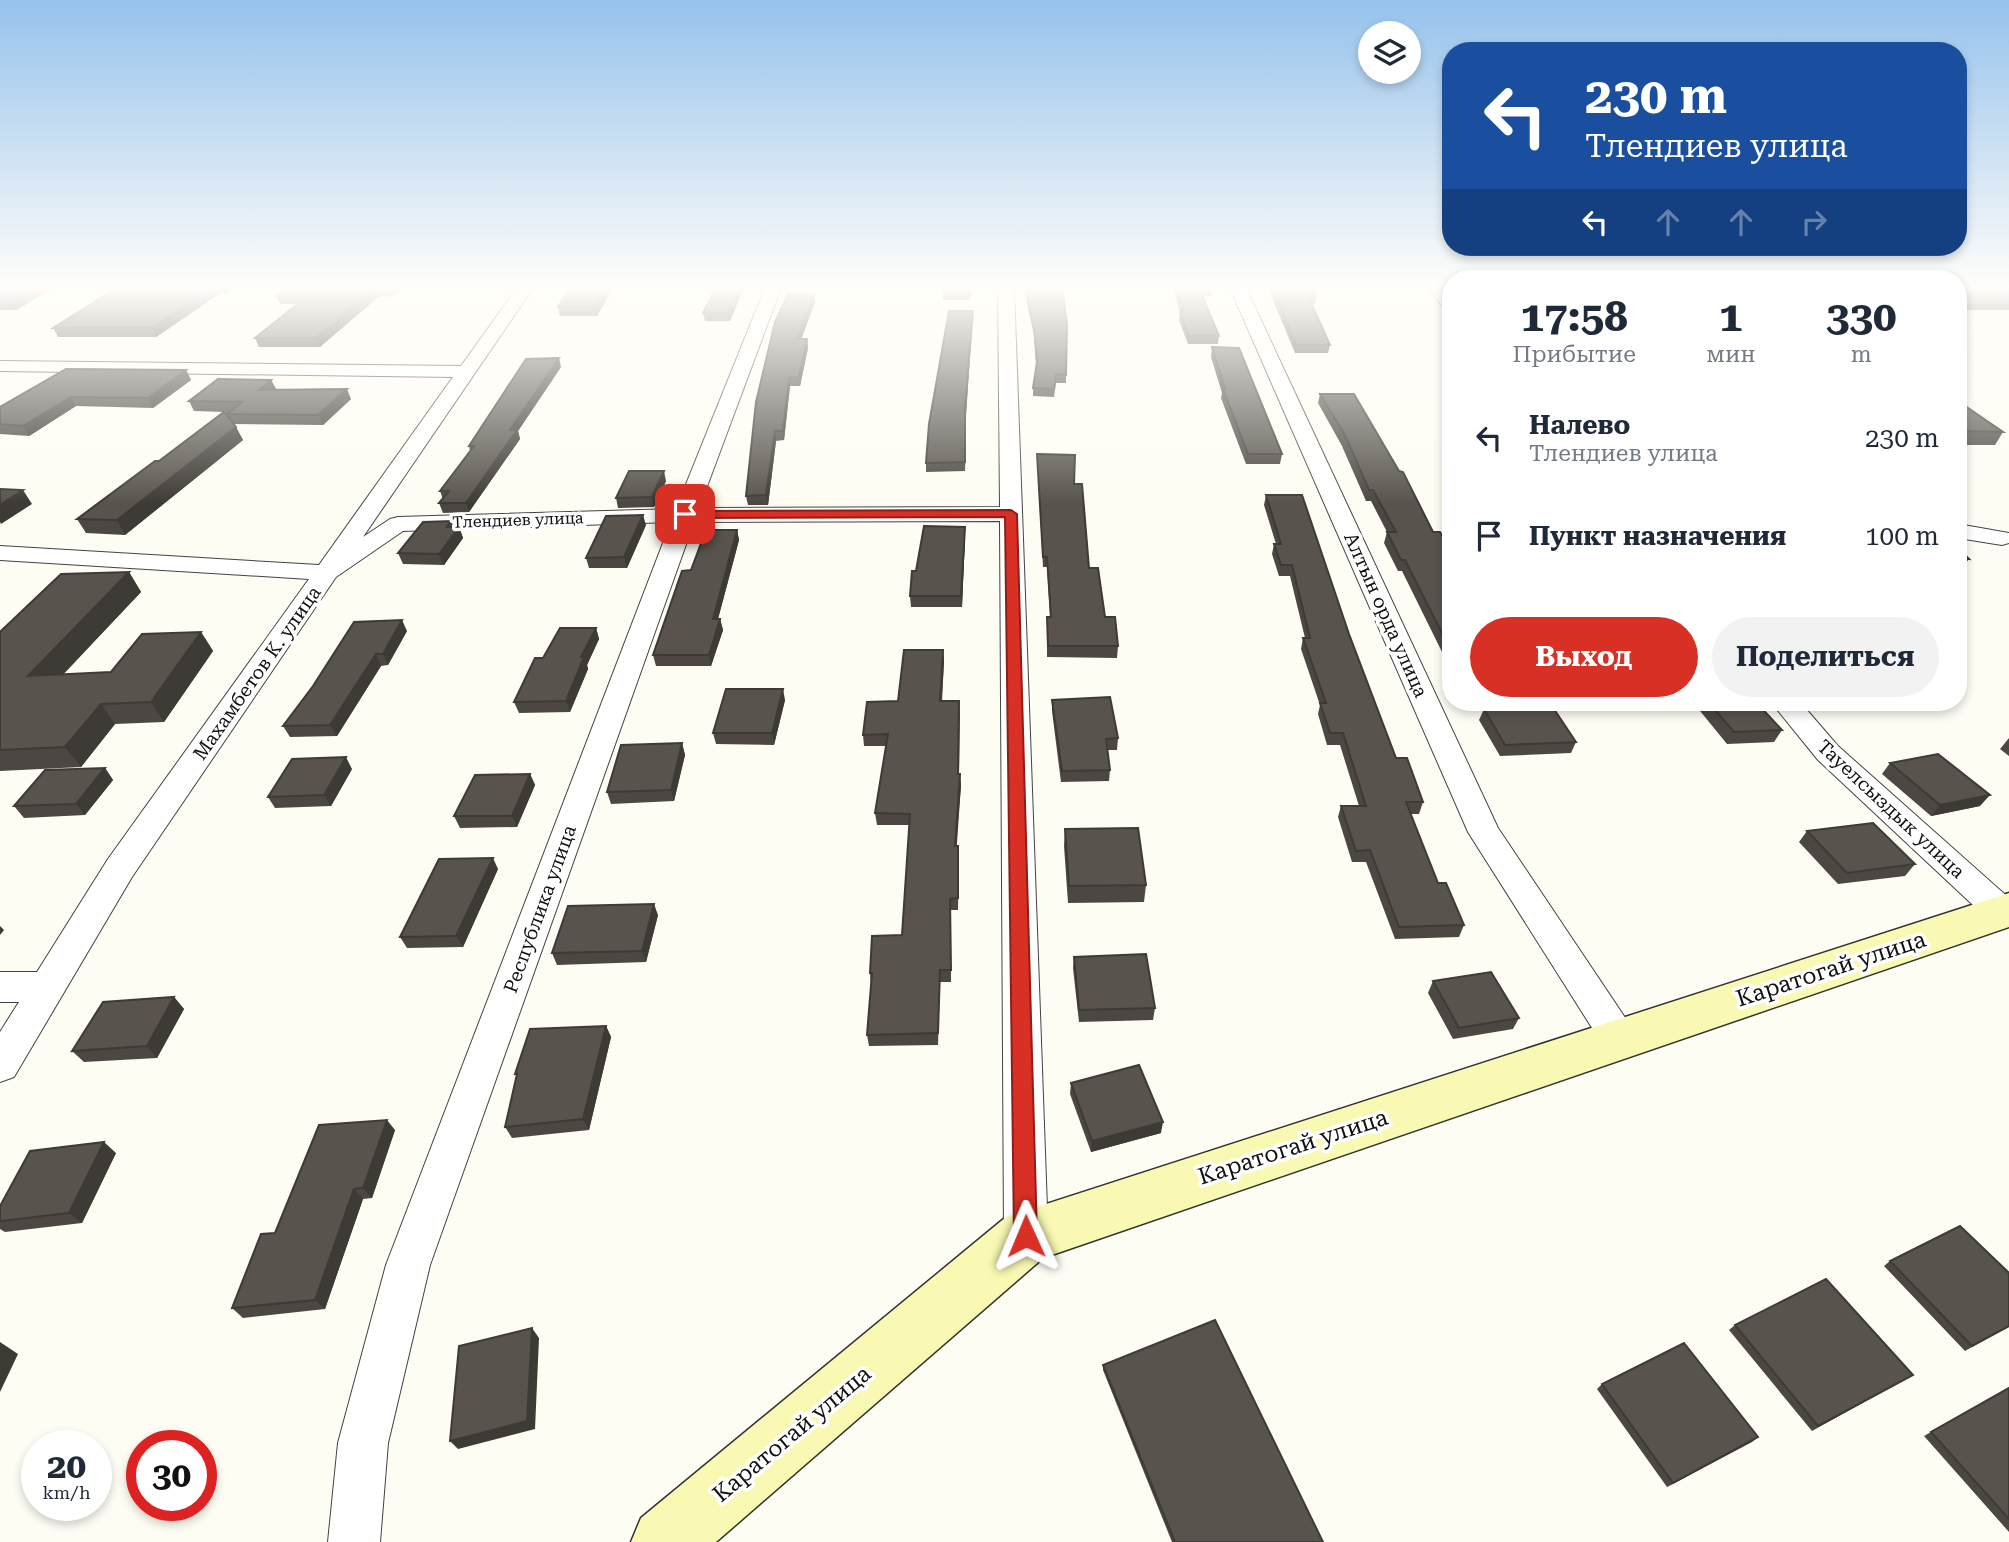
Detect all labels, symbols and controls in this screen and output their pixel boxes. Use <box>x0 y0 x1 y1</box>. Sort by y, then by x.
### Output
map controls <box>1358 21 1421 84</box>
button: layers <box>1358 21 1421 84</box>
text: 230 m <box>1585 68 1727 125</box>
icon: left <box>1470 70 1561 161</box>
text: Тлендиев улица <box>1585 127 1848 165</box>
icon: left <box>1576 203 1614 241</box>
icon: ahead <box>1649 203 1687 241</box>
icon: ahead <box>1722 203 1760 241</box>
icon: right <box>1795 203 1833 241</box>
text: 17:58 <box>1521 292 1628 341</box>
text: 1 <box>1719 292 1743 341</box>
text: 330 <box>1826 292 1896 341</box>
text: Прибытие <box>1513 341 1636 368</box>
text: мин <box>1706 341 1755 368</box>
text: m <box>1851 341 1872 368</box>
text: Налево <box>1529 410 1630 440</box>
icon: left <box>1470 419 1508 457</box>
text: 230 m <box>1865 423 1939 453</box>
text: Тлендиев улица <box>1529 440 1718 467</box>
pin <box>655 484 715 544</box>
icon: arrive <box>666 495 704 533</box>
street label: Тлендиев улица <box>452 508 584 532</box>
icon: arrive <box>1470 517 1508 555</box>
text: Пункт назначения <box>1529 521 1786 551</box>
text: 100 m <box>1865 521 1939 551</box>
street label: Алтын орда улица <box>1339 529 1433 702</box>
street label: Махамбетов К. улица <box>188 581 326 764</box>
button: Выход <box>1470 617 1698 697</box>
button: Поделиться <box>1712 617 1939 697</box>
street label: Тауелсыздык улица <box>1813 735 1970 884</box>
street label: Республика улица <box>499 821 581 996</box>
street label: Каратогай улица <box>1733 925 1930 1012</box>
street label: Каратогай улица <box>1195 1103 1392 1190</box>
position arrow <box>989 1199 1063 1273</box>
street label: Каратогай улица <box>707 1360 877 1508</box>
speed limit sign: 30 <box>126 1430 217 1521</box>
text: 20 <box>47 1446 86 1487</box>
text: km/h <box>42 1482 91 1503</box>

